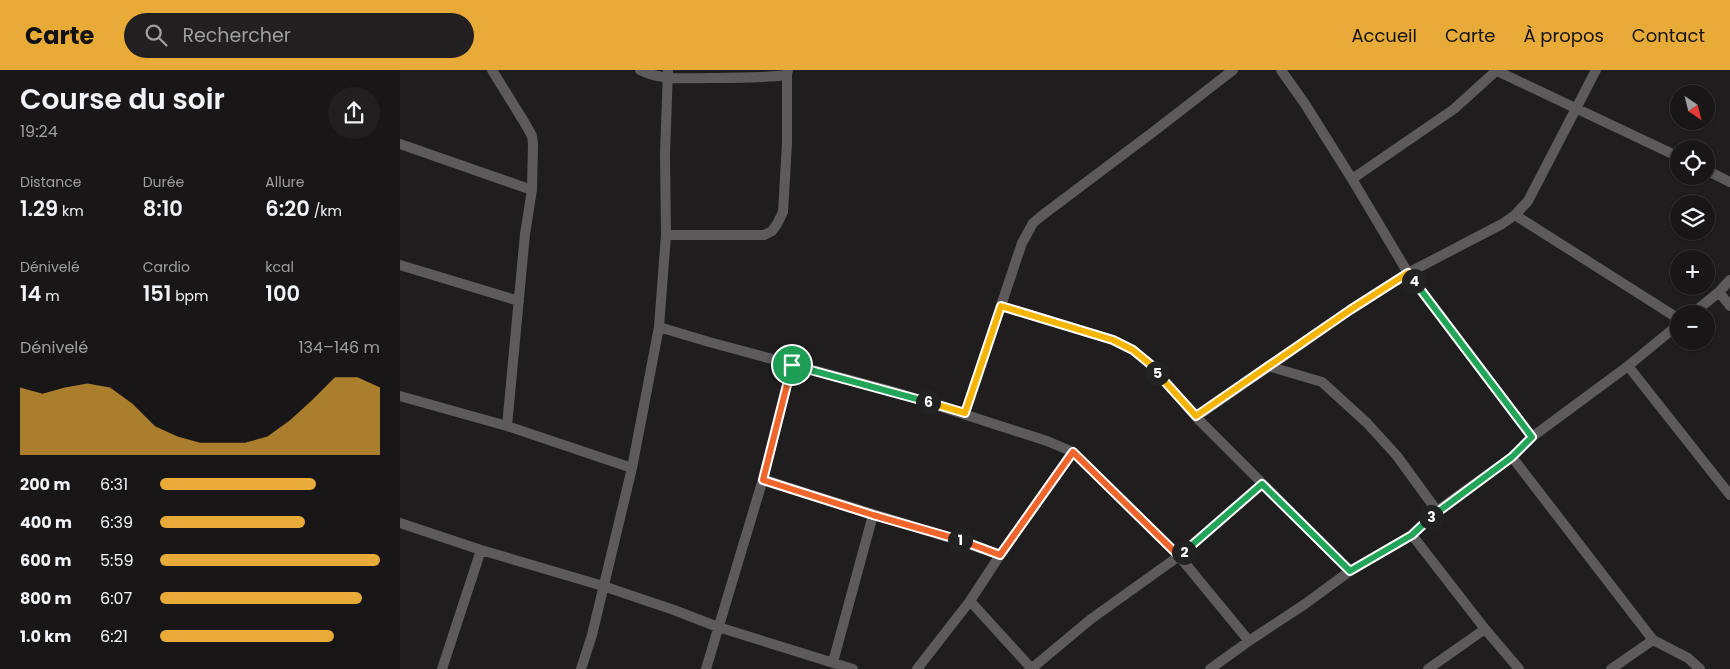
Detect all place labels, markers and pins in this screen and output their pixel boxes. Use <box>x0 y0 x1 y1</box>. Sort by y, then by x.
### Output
pin: 4 <box>1402 268 1426 294</box>
pin <box>771 344 813 386</box>
pin: 5 <box>1144 360 1170 386</box>
pin: 6 <box>916 390 940 414</box>
pin: 3 <box>1418 504 1444 530</box>
pin: 1 <box>948 528 972 552</box>
pin: 2 <box>1172 540 1196 564</box>

